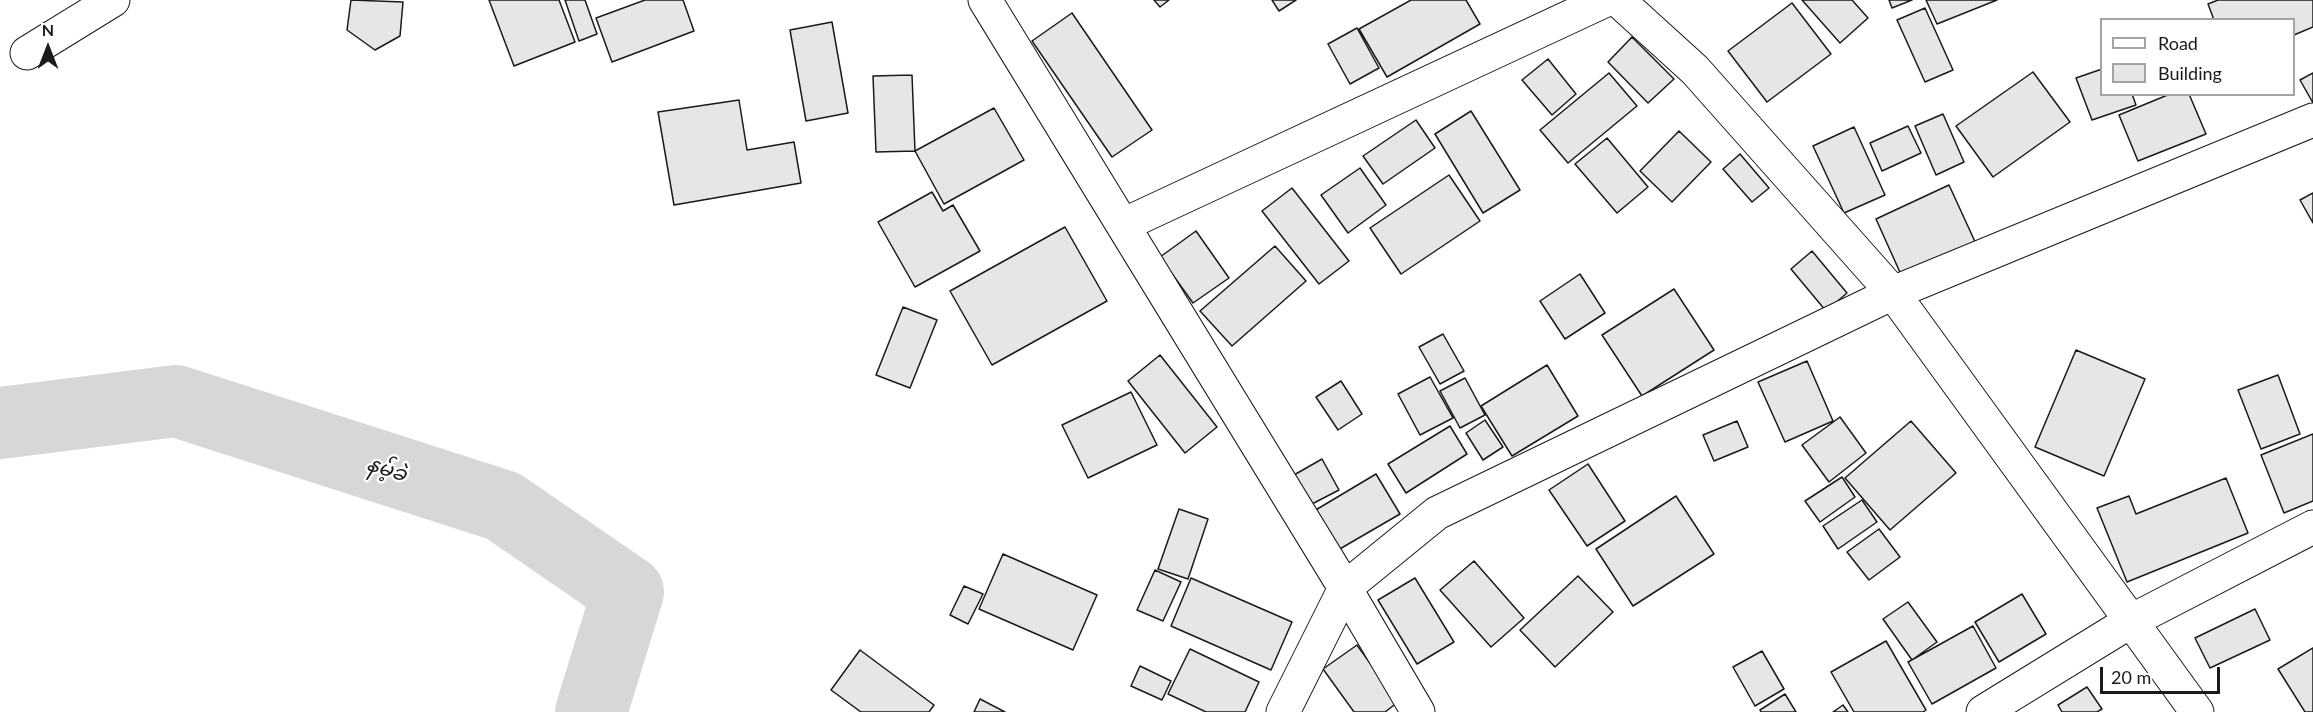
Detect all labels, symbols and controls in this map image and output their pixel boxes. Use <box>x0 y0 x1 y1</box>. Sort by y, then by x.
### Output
north arrow <box>18 18 78 78</box>
legend <box>2100 18 2295 96</box>
text: N <box>42 20 54 39</box>
text: Road <box>2158 32 2198 54</box>
text: Building <box>2158 62 2222 84</box>
water label: နမ့်ခဲ <box>364 451 410 487</box>
scale bar <box>2103 655 2223 693</box>
text: 20 m <box>2111 666 2151 688</box>

